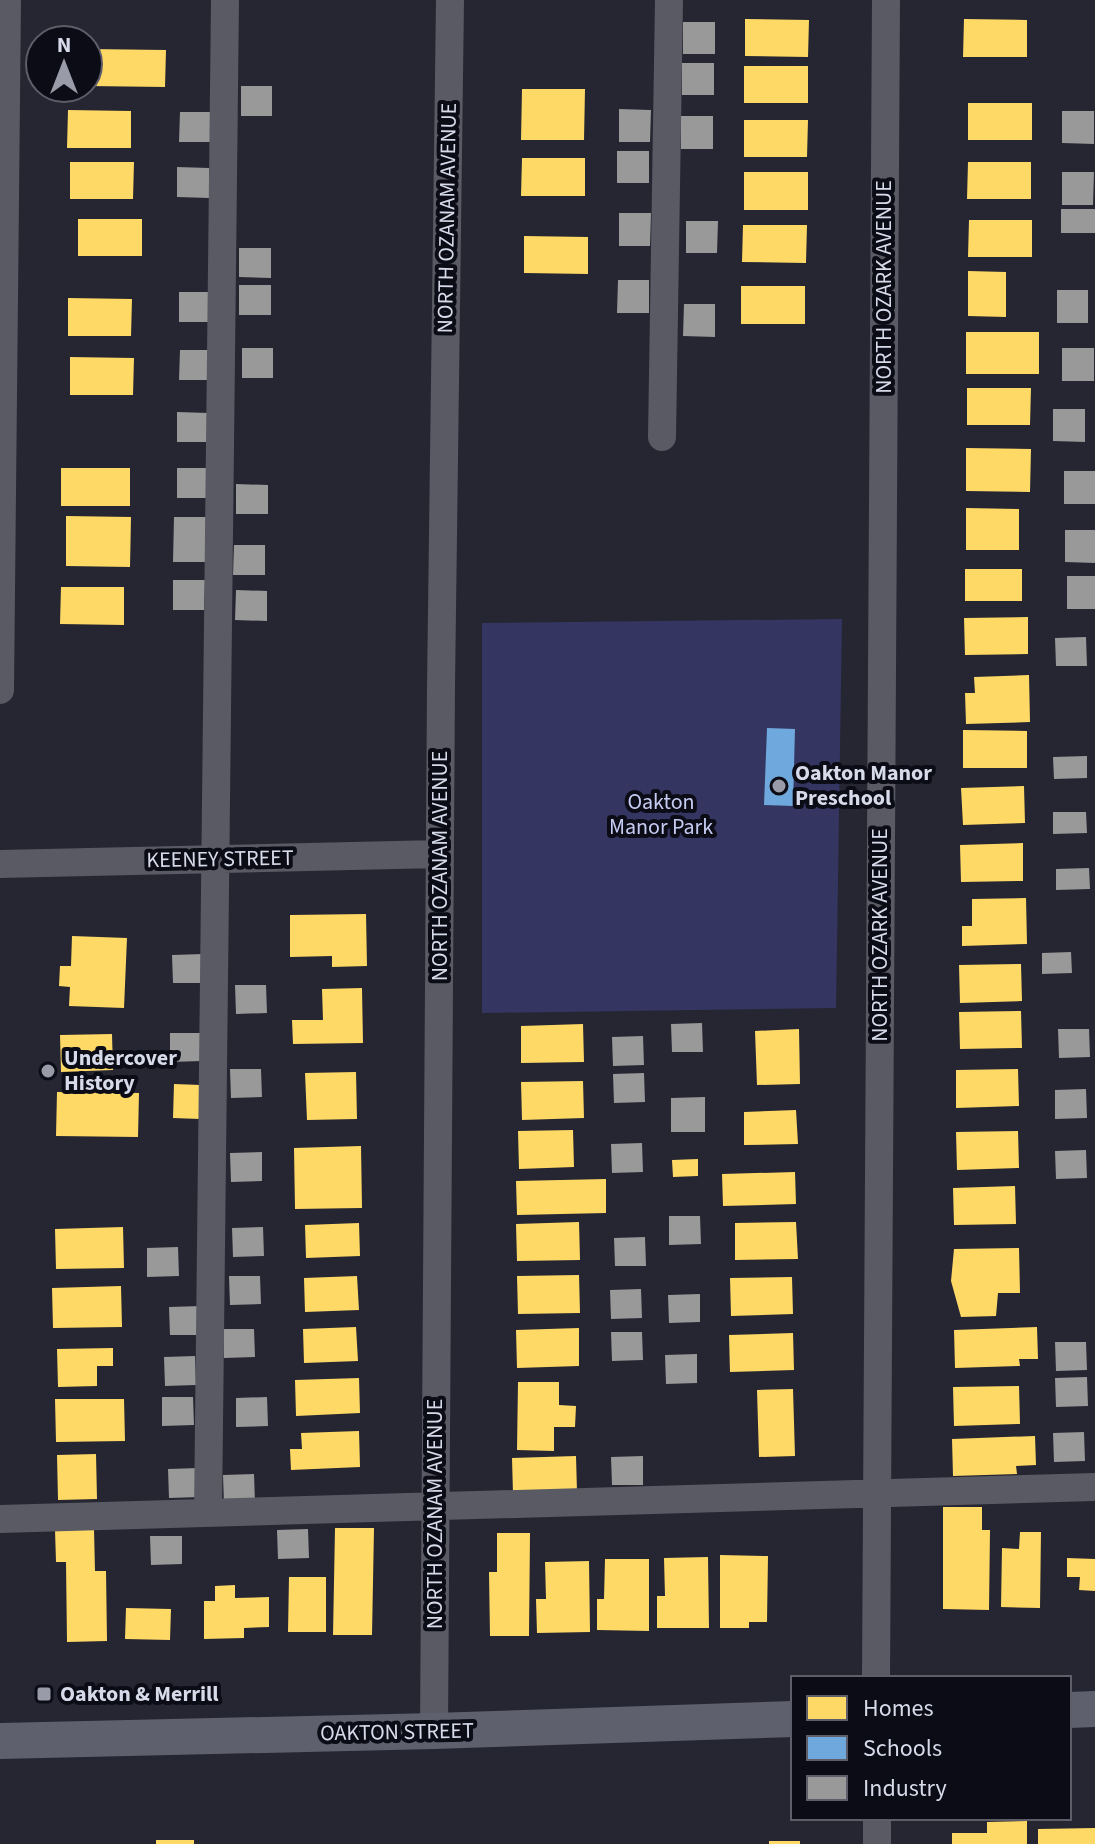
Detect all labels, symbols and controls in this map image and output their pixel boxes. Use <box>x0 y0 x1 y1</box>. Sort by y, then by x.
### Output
north arrow <box>24 24 104 104</box>
text: N <box>57 29 71 61</box>
street label: NORTH OZANAM AVENUE <box>429 102 465 334</box>
street label: NORTH OZARK AVENUE <box>868 180 900 394</box>
street label: NORTH OZANAM AVENUE <box>424 751 456 981</box>
place label: Oakton Manor Preschool <box>795 757 932 814</box>
marker: Oakton Manor Preschool <box>770 777 788 795</box>
park label: Oakton Manor Park <box>609 786 713 843</box>
street label: NORTH OZARK AVENUE <box>864 828 896 1042</box>
street label: KEENEY STREET <box>146 842 294 876</box>
place label: Undercover History <box>64 1042 177 1099</box>
marker: Undercover History <box>39 1062 57 1080</box>
street label: NORTH OZANAM AVENUE <box>419 1399 451 1629</box>
legend <box>791 1676 1071 1820</box>
place label: Oakton & Merrill <box>60 1678 219 1710</box>
marker: Oakton & Merrill <box>35 1685 53 1703</box>
text: Homes <box>863 1691 934 1726</box>
street label: OAKTON STREET <box>320 1715 474 1749</box>
text: Schools <box>863 1731 942 1766</box>
text: Industry <box>863 1771 947 1806</box>

